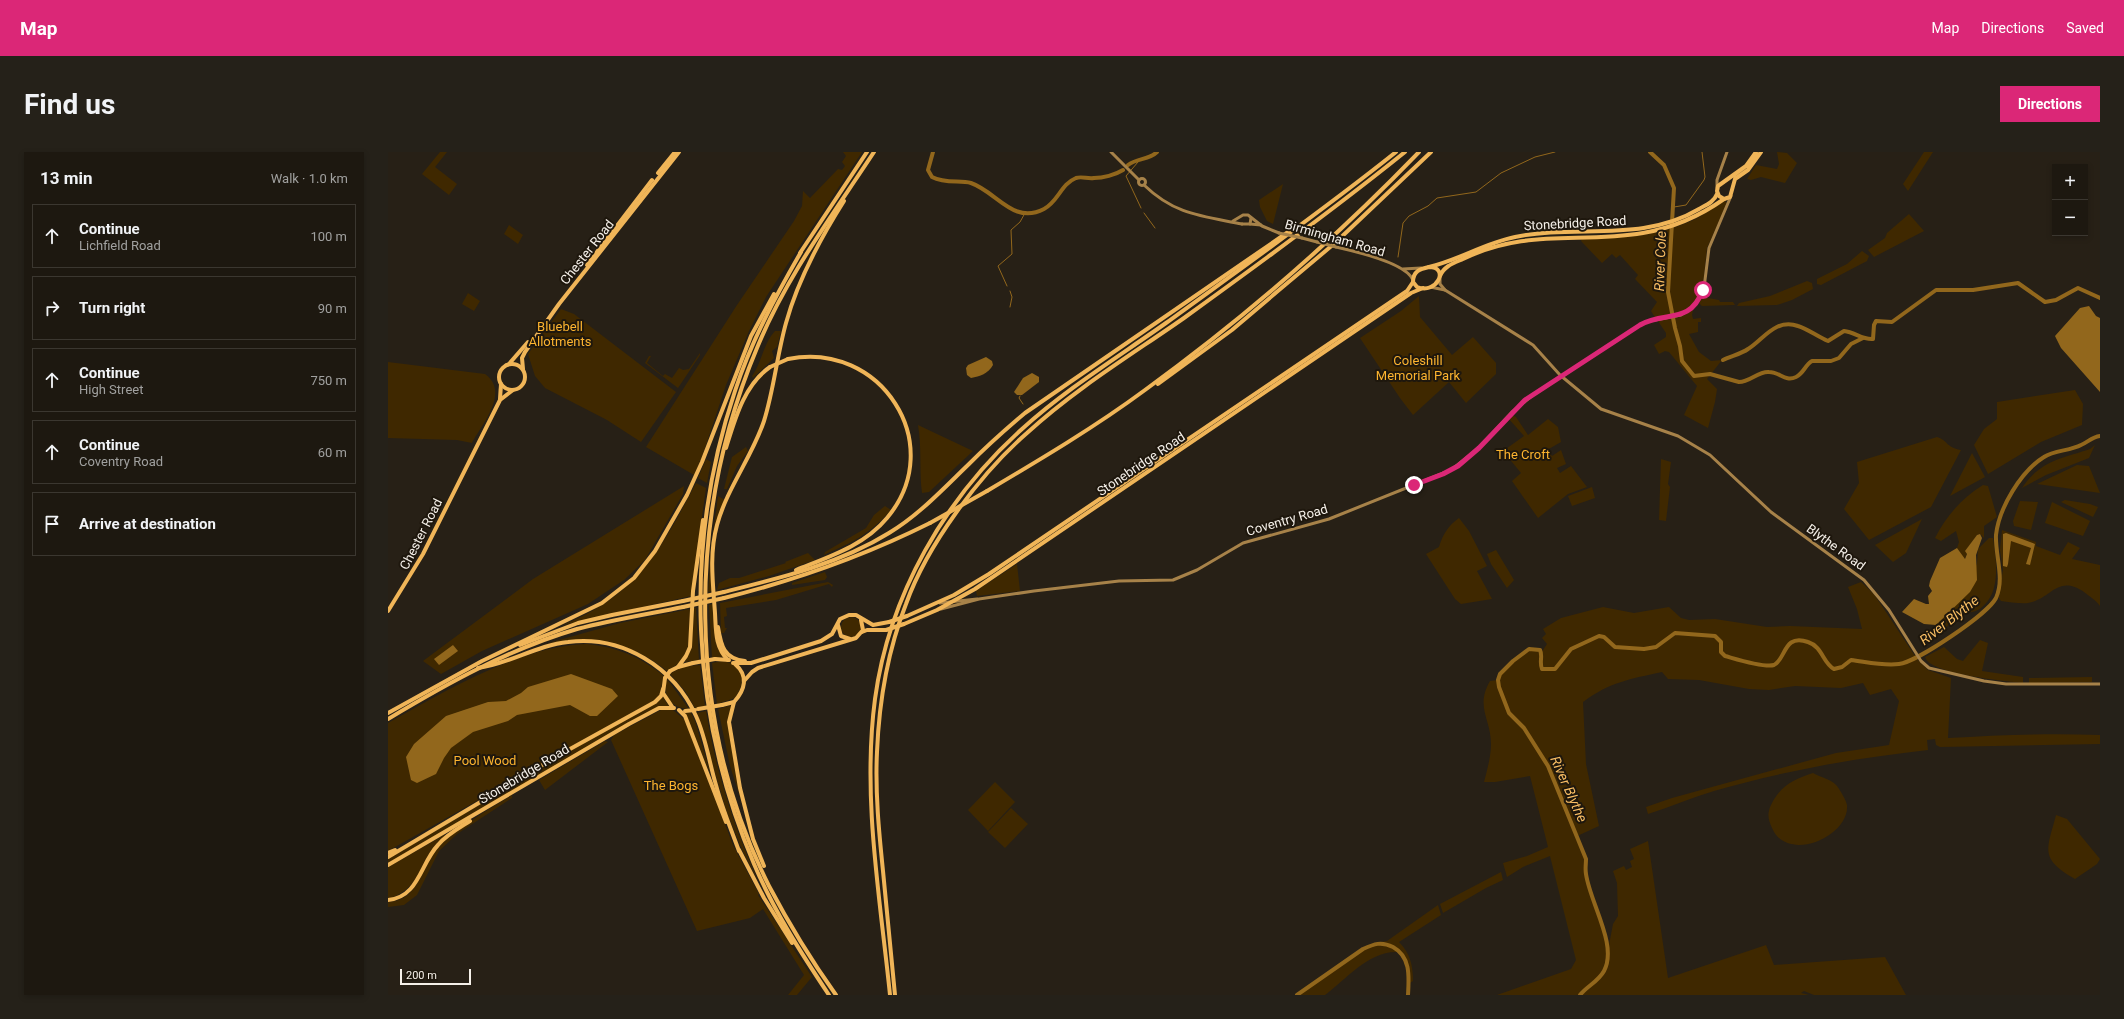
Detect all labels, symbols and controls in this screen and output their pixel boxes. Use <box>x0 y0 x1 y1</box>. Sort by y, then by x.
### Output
text: Map <box>20 17 58 40</box>
text: Map <box>1932 20 1959 36</box>
text: Directions <box>1981 20 2044 36</box>
text: Saved <box>2066 20 2104 36</box>
button: Directions <box>2000 86 2100 122</box>
text: Find us <box>24 88 115 121</box>
map controls <box>2052 164 2088 236</box>
button: + <box>2052 164 2088 200</box>
text: 13 min <box>40 168 93 188</box>
text: Walk · 1.0 km <box>271 171 348 186</box>
button: − <box>2052 200 2088 236</box>
street label: Stonebridge Road <box>1523 213 1627 233</box>
street label: Chester Road <box>557 217 617 287</box>
street label: Birmingham Road <box>1283 217 1387 259</box>
text: Continue <box>79 220 140 238</box>
icon: ahead <box>41 225 63 247</box>
text: 100 m <box>310 229 347 244</box>
water label: River Cole <box>1651 230 1669 292</box>
text: Lichfield Road <box>79 238 161 253</box>
route start <box>1694 281 1712 299</box>
icon: right <box>41 297 63 319</box>
text: Turn right <box>79 299 145 317</box>
text: 90 m <box>318 301 347 316</box>
park label: Bluebell Allotments <box>529 319 592 349</box>
park label: Coleshill Memorial Park <box>1376 353 1461 383</box>
text: Continue <box>79 364 140 382</box>
icon: ahead <box>41 369 63 391</box>
text: 750 m <box>310 373 347 388</box>
text: High Street <box>79 382 143 397</box>
street label: Stonebridge Road <box>1094 429 1188 499</box>
text: Continue <box>79 436 140 454</box>
icon: ahead <box>41 441 63 463</box>
text: 60 m <box>318 445 347 460</box>
park label: The Croft <box>1496 447 1550 462</box>
text: Coventry Road <box>79 454 163 469</box>
route end <box>1405 476 1423 494</box>
street label: Chester Road <box>397 496 445 572</box>
street label: Coventry Road <box>1245 501 1329 539</box>
icon: arrive <box>41 513 63 535</box>
text: Arrive at destination <box>79 515 216 533</box>
street label: Blythe Road <box>1804 521 1868 573</box>
water label: River Blythe <box>1916 592 1982 648</box>
street label: Stonebridge Road <box>476 741 572 807</box>
park label: Pool Wood <box>454 753 516 768</box>
water label: River Blythe <box>1547 753 1591 825</box>
park label: The Bogs <box>644 778 699 793</box>
scale bar <box>400 967 471 986</box>
text: 200 m <box>406 969 437 982</box>

